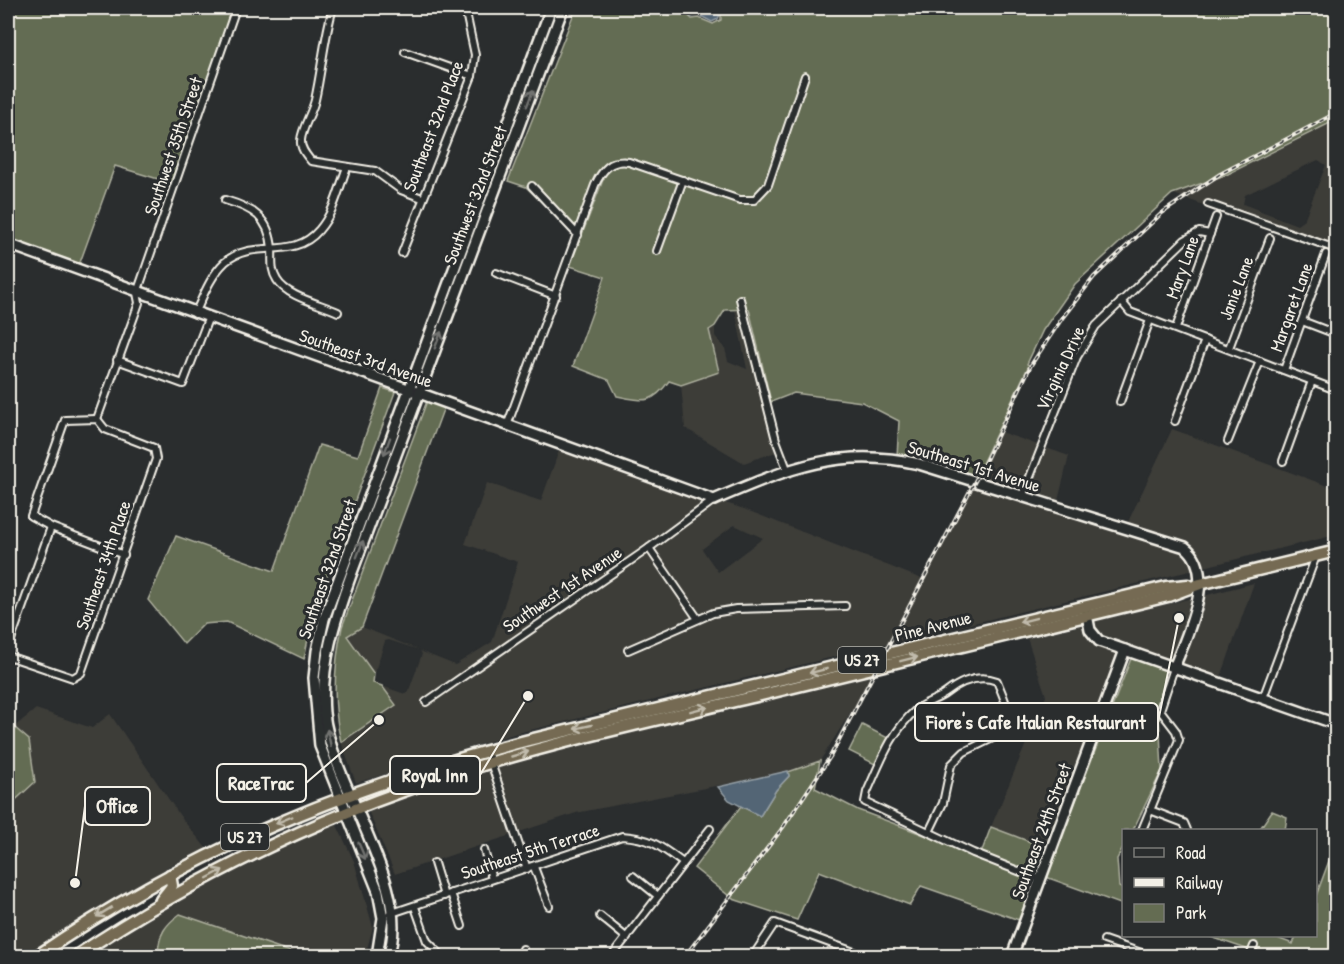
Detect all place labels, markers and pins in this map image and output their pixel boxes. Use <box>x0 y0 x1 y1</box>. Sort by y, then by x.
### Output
callout: Fiore's Cafe Italian Restaurant <box>915 703 1158 741</box>
callout: Royal Inn <box>390 756 480 794</box>
callout: RaceTrac <box>217 764 306 802</box>
callout: Office <box>85 787 150 825</box>

